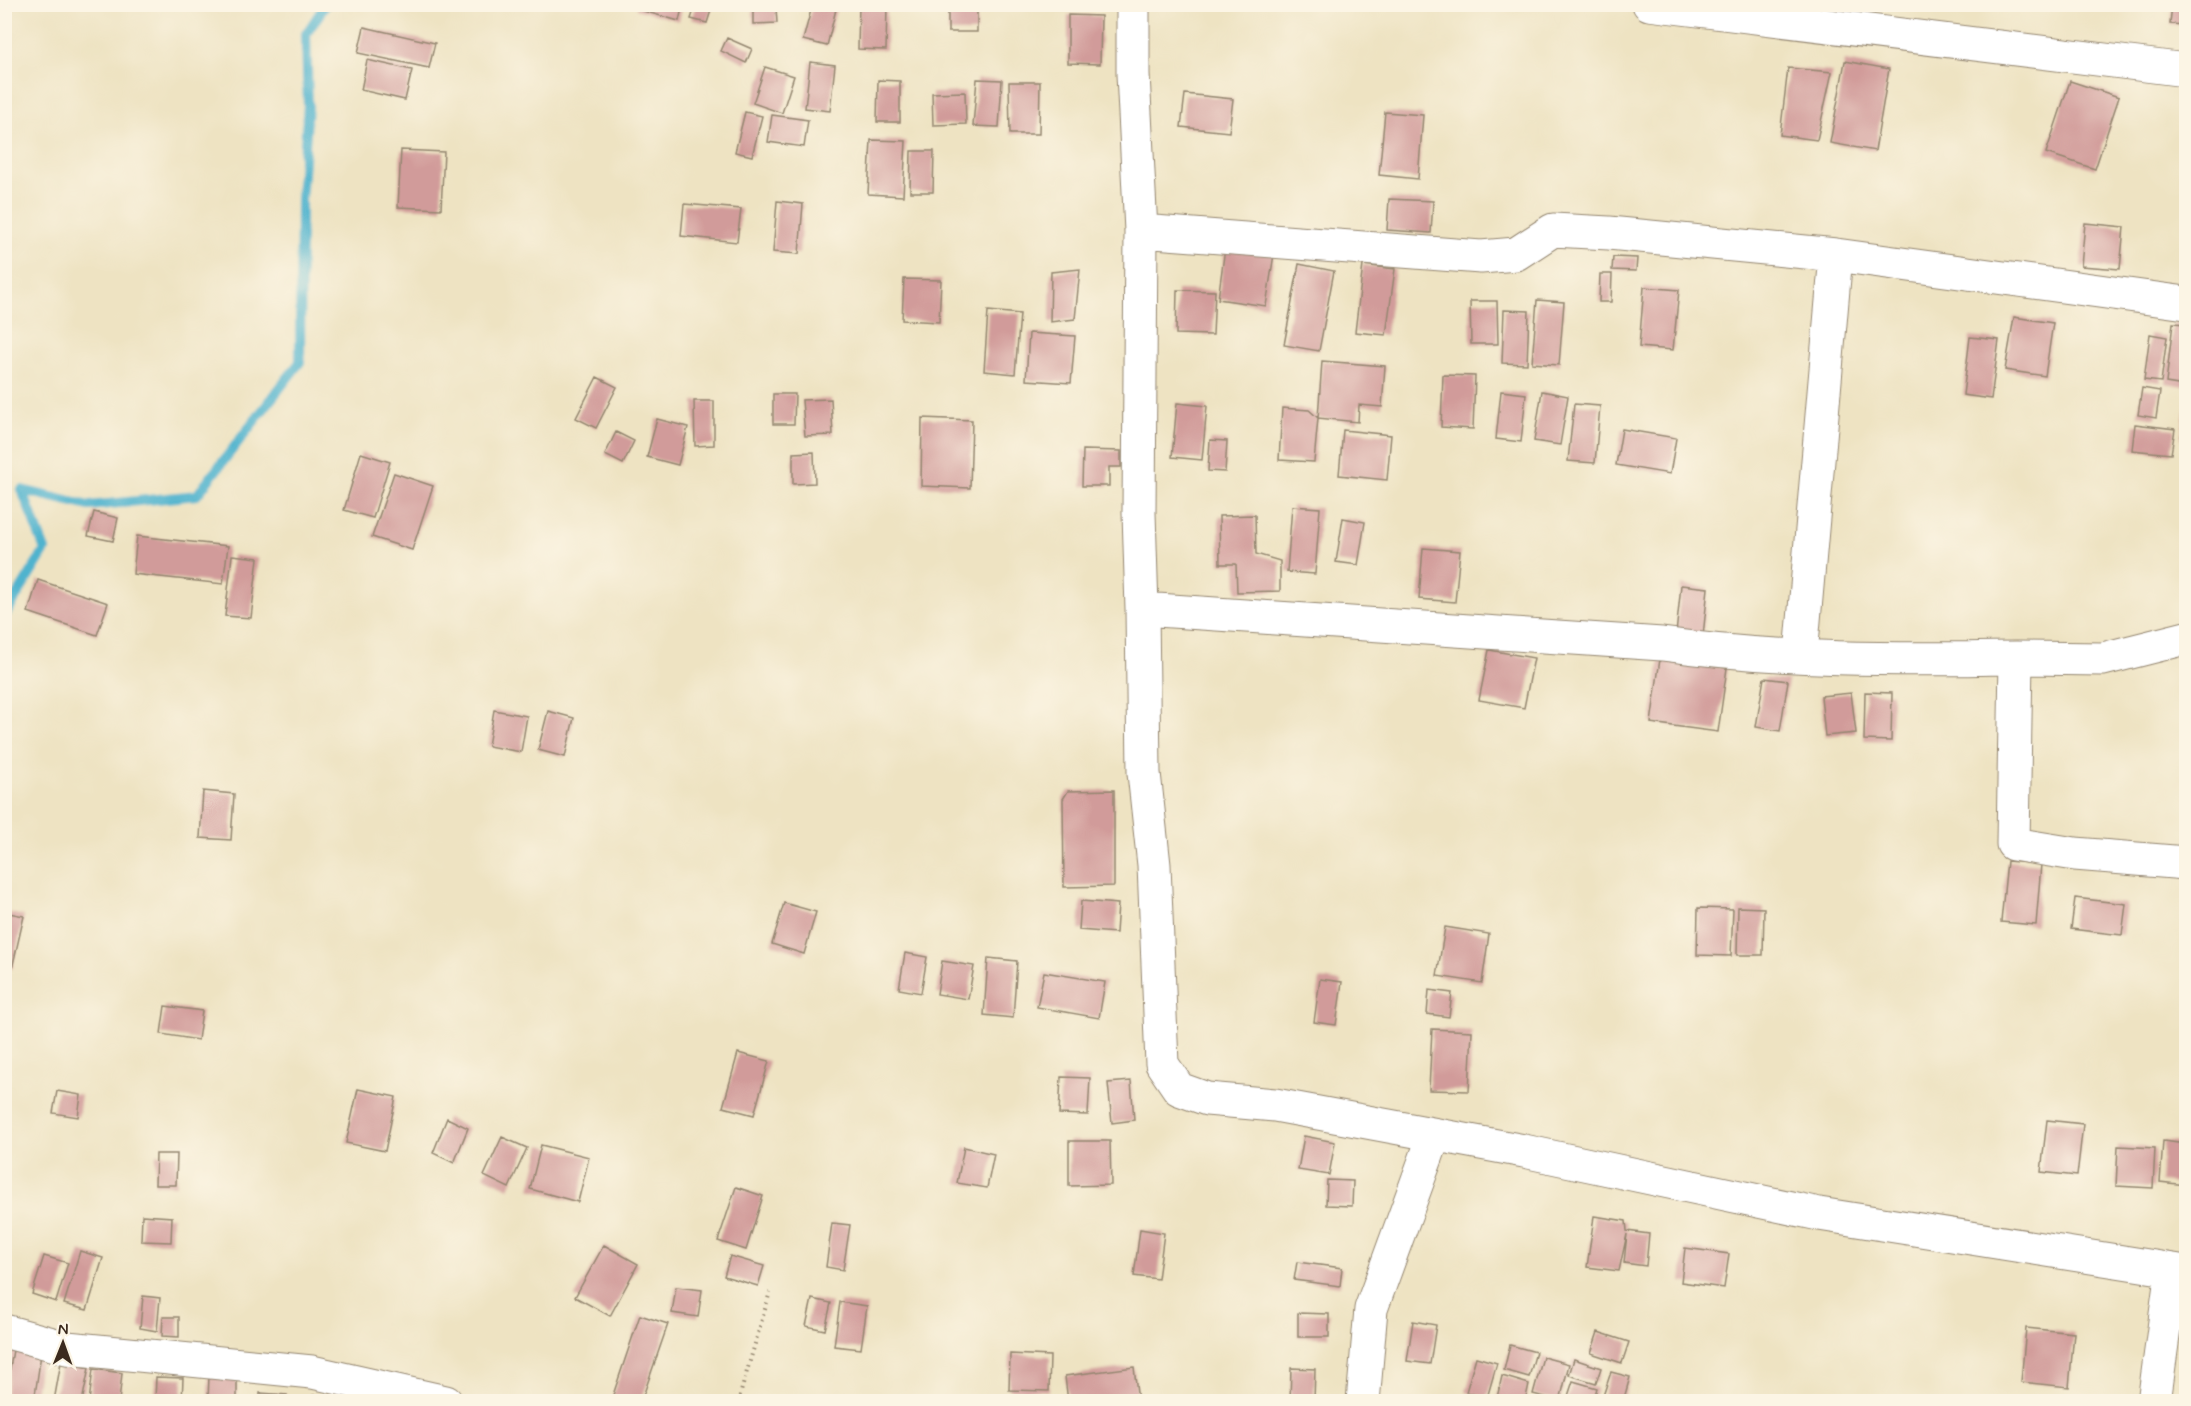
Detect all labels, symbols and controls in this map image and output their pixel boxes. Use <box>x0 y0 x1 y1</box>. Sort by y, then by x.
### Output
north arrow <box>33 1313 93 1373</box>
text: N <box>58 1319 69 1340</box>

